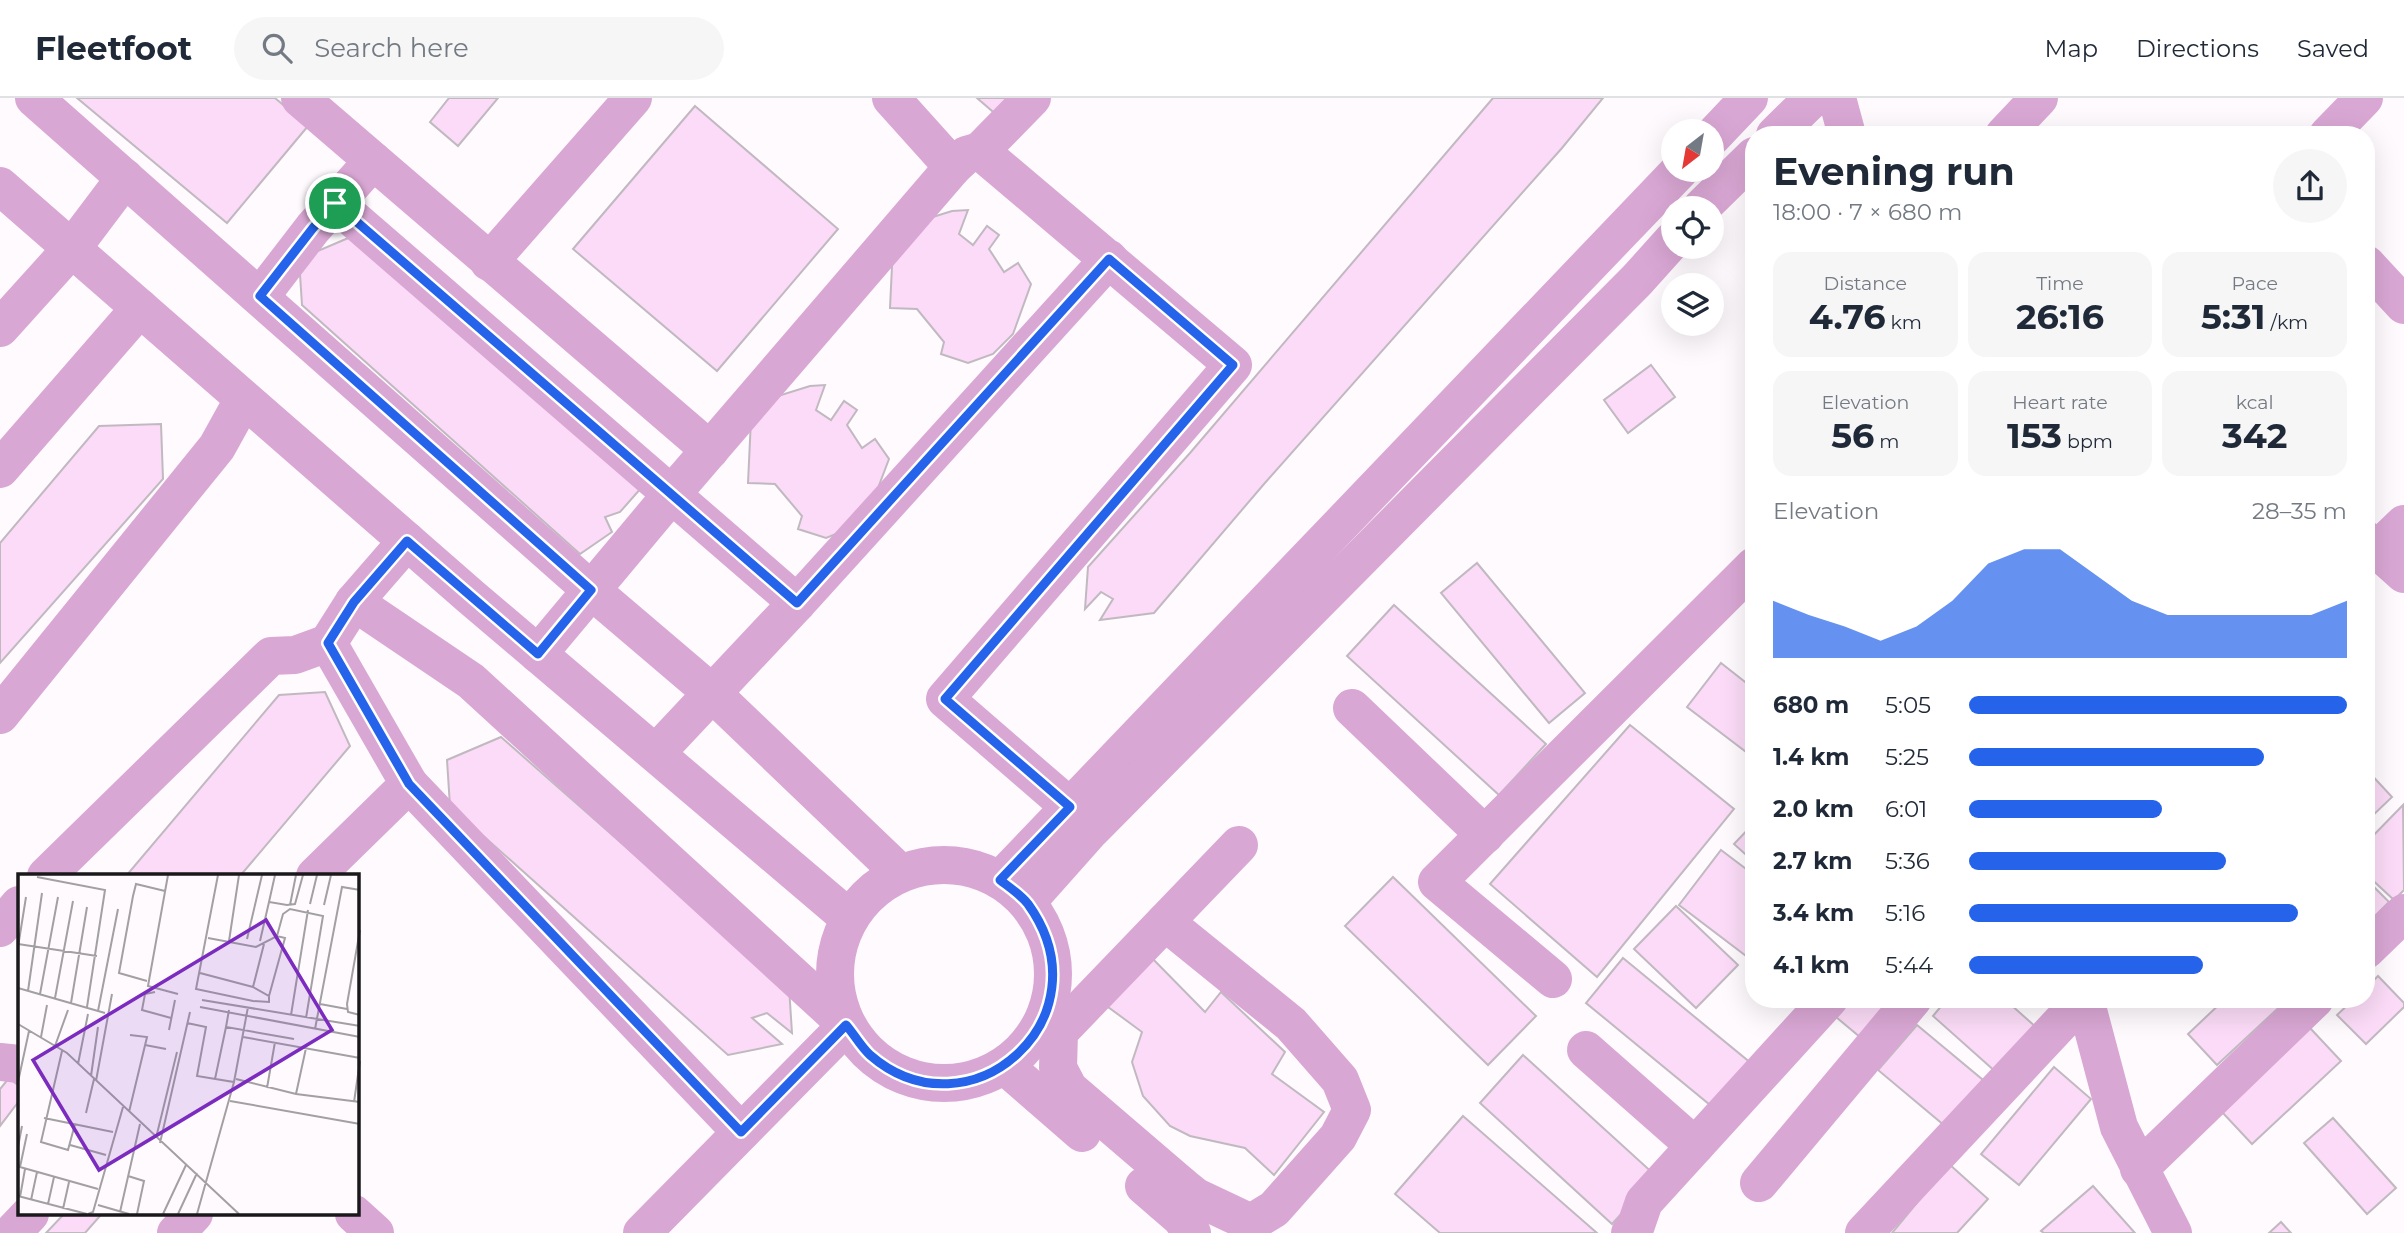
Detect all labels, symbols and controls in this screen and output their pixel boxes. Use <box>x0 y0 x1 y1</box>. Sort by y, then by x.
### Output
search box <box>234 17 724 80</box>
text: Fleetfoot <box>35 28 192 68</box>
icon: search <box>258 29 296 67</box>
text: Search here <box>314 32 469 64</box>
text: Map <box>2045 34 2098 63</box>
text: Directions <box>2136 34 2259 63</box>
text: Saved <box>2297 34 2369 63</box>
north arrow <box>1661 119 1724 182</box>
map controls <box>1661 119 1724 336</box>
text: Evening run <box>1773 148 2015 195</box>
button: share <box>2273 149 2347 223</box>
pin <box>305 173 365 233</box>
icon: arrive <box>316 184 354 222</box>
button: locate <box>1661 196 1724 259</box>
text: 18:00 · 7 × 680 m <box>1773 198 1962 226</box>
text: Distance <box>1824 272 1907 295</box>
text: Time <box>2036 272 2084 295</box>
text: Pace <box>2231 272 2278 295</box>
button: layers <box>1661 273 1724 336</box>
text: 4.76 <box>1809 295 1886 338</box>
text: 26:16 <box>2016 295 2104 338</box>
text: 5:31 <box>2201 295 2265 338</box>
text: km <box>1886 311 1922 334</box>
text: /km <box>2265 311 2308 334</box>
text: Elevation <box>1821 391 1909 414</box>
text: Heart rate <box>2012 391 2108 414</box>
text: kcal <box>2236 391 2274 414</box>
text: 56 <box>1831 414 1874 457</box>
text: 153 <box>2007 414 2062 457</box>
text: 342 <box>2222 414 2287 457</box>
text: m <box>1874 430 1899 453</box>
text: bpm <box>2062 430 2113 453</box>
text: Elevation <box>1773 497 1879 525</box>
text: 28–35 m <box>2252 497 2347 525</box>
text: 680 m <box>1773 691 1849 719</box>
text: 5:05 <box>1885 691 1931 719</box>
text: 1.4 km <box>1773 743 1850 771</box>
text: 5:25 <box>1885 743 1929 771</box>
text: 2.0 km <box>1773 795 1854 823</box>
text: 6:01 <box>1885 795 1927 823</box>
text: 2.7 km <box>1773 847 1852 875</box>
text: 5:36 <box>1885 847 1930 875</box>
inset map <box>18 874 359 1216</box>
text: 3.4 km <box>1773 899 1854 927</box>
text: 5:16 <box>1885 899 1925 927</box>
text: 4.1 km <box>1773 951 1850 979</box>
text: 5:44 <box>1885 951 1933 979</box>

